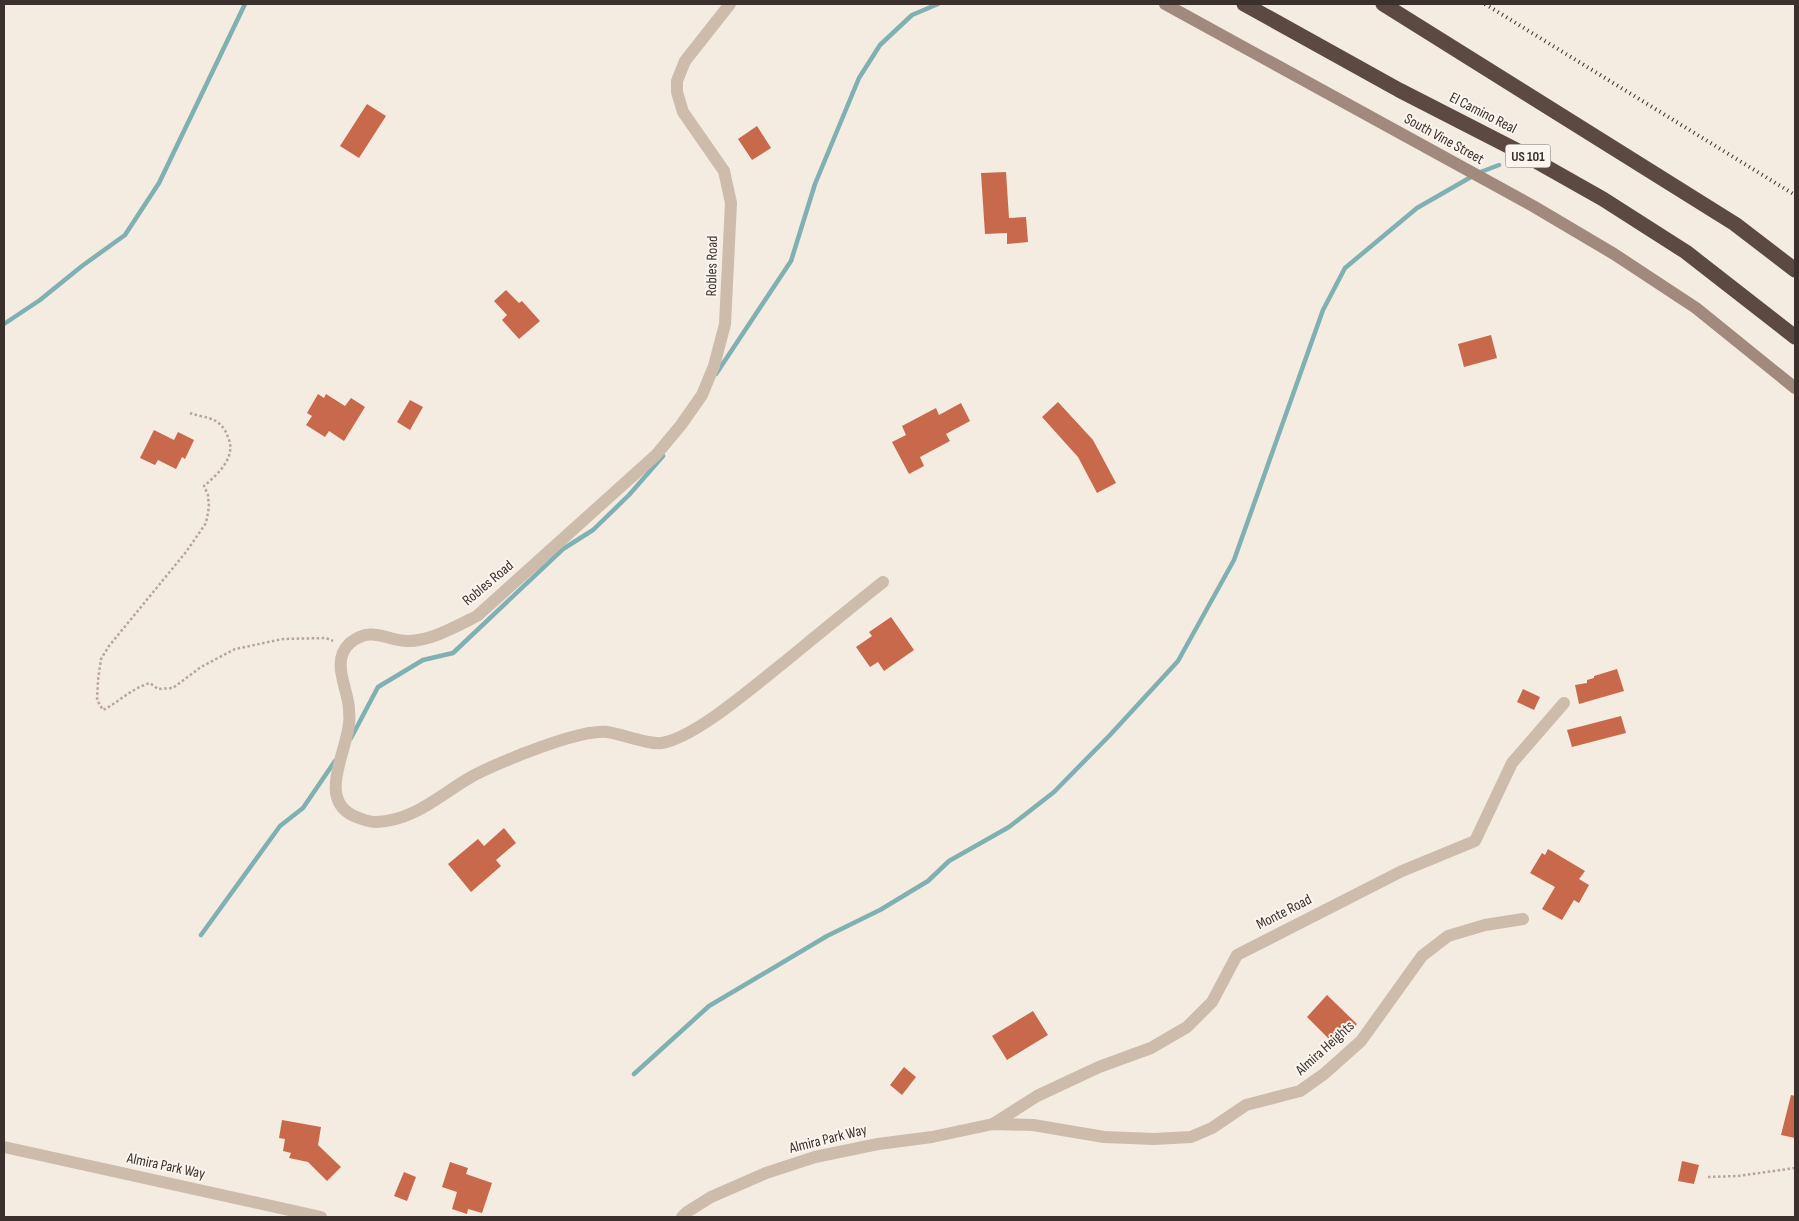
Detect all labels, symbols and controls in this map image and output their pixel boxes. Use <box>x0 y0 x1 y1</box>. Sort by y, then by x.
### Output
street label: El Camino Real <box>1446 88 1520 138</box>
street label: South Vine Street <box>1401 109 1488 169</box>
road number: US 101 <box>1506 144 1550 168</box>
street label: Robles Road <box>702 235 722 297</box>
street label: Robles Road <box>459 556 517 610</box>
street label: Monte Road <box>1253 890 1315 934</box>
street label: Almira Heights <box>1291 1017 1358 1080</box>
street label: Almira Park Way <box>786 1120 869 1158</box>
street label: Almira Park Way <box>124 1148 207 1184</box>

